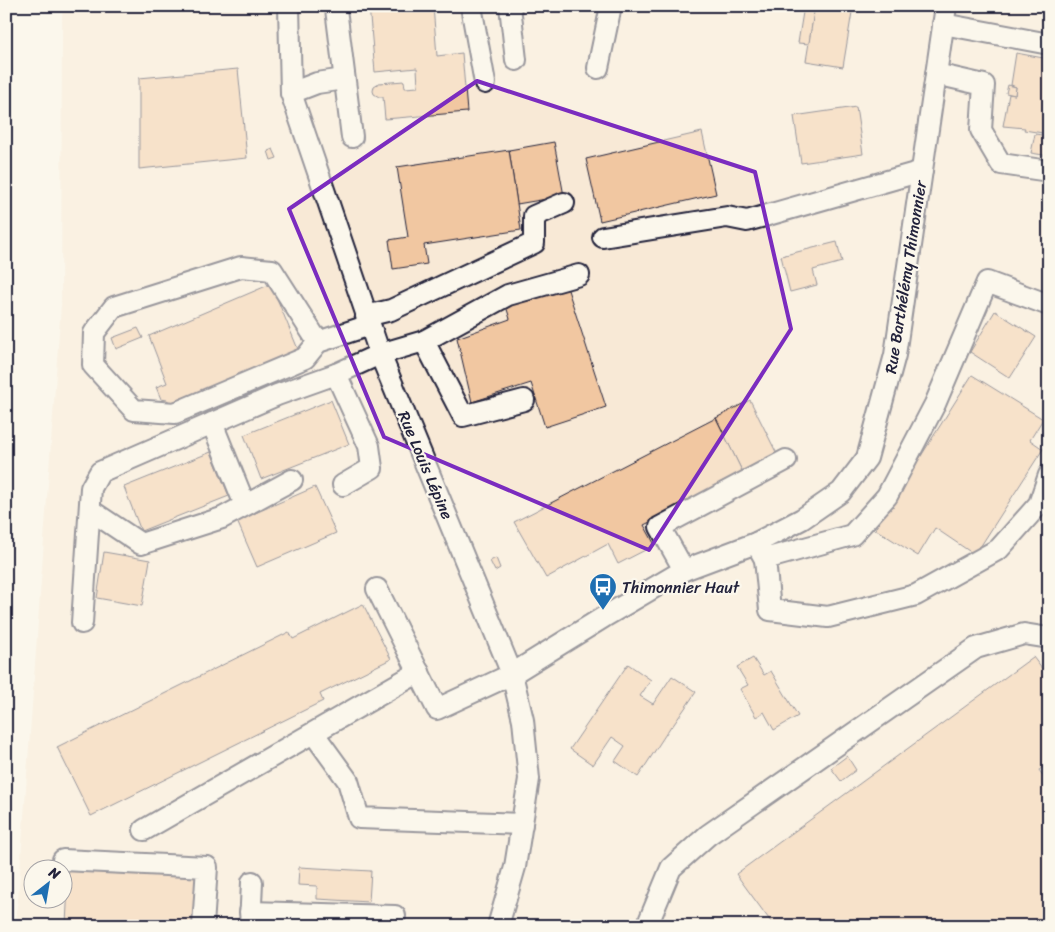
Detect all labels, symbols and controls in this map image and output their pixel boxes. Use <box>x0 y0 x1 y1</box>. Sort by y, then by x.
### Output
street label: Rue Barthélémy Thimonnier <box>876 177 935 376</box>
street label: Rue Louis Lépine <box>390 406 462 524</box>
bus stop icon: Thimonnier Haut <box>588 572 618 611</box>
place label: Thimonnier Haut <box>622 573 740 602</box>
north arrow <box>22 860 72 910</box>
text: N <box>43 860 65 887</box>

